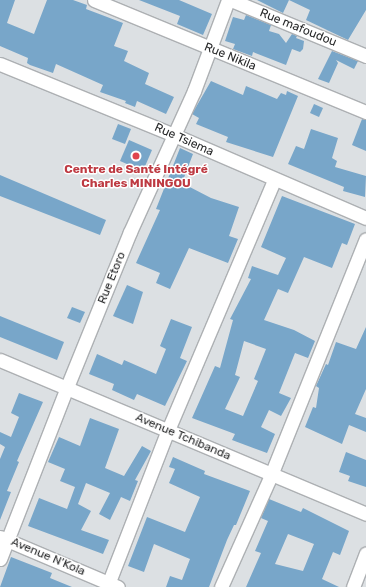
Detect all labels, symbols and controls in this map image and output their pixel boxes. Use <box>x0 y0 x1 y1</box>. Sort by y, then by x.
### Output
street label: Rue mafoudou <box>257 6 339 50</box>
street label: Rue Nikila <box>202 40 258 74</box>
street label: Rue Tsiema <box>152 120 216 160</box>
marker: Centre de Santé Intégré Charles MININGOU <box>130 150 142 162</box>
place label: Centre de Santé Intégré Charles MININGOU <box>64 163 208 191</box>
street label: Rue Etoro <box>95 250 129 306</box>
street label: Avenue Tchibanda <box>133 410 233 464</box>
street label: Avenue N'Kola <box>9 535 87 579</box>

